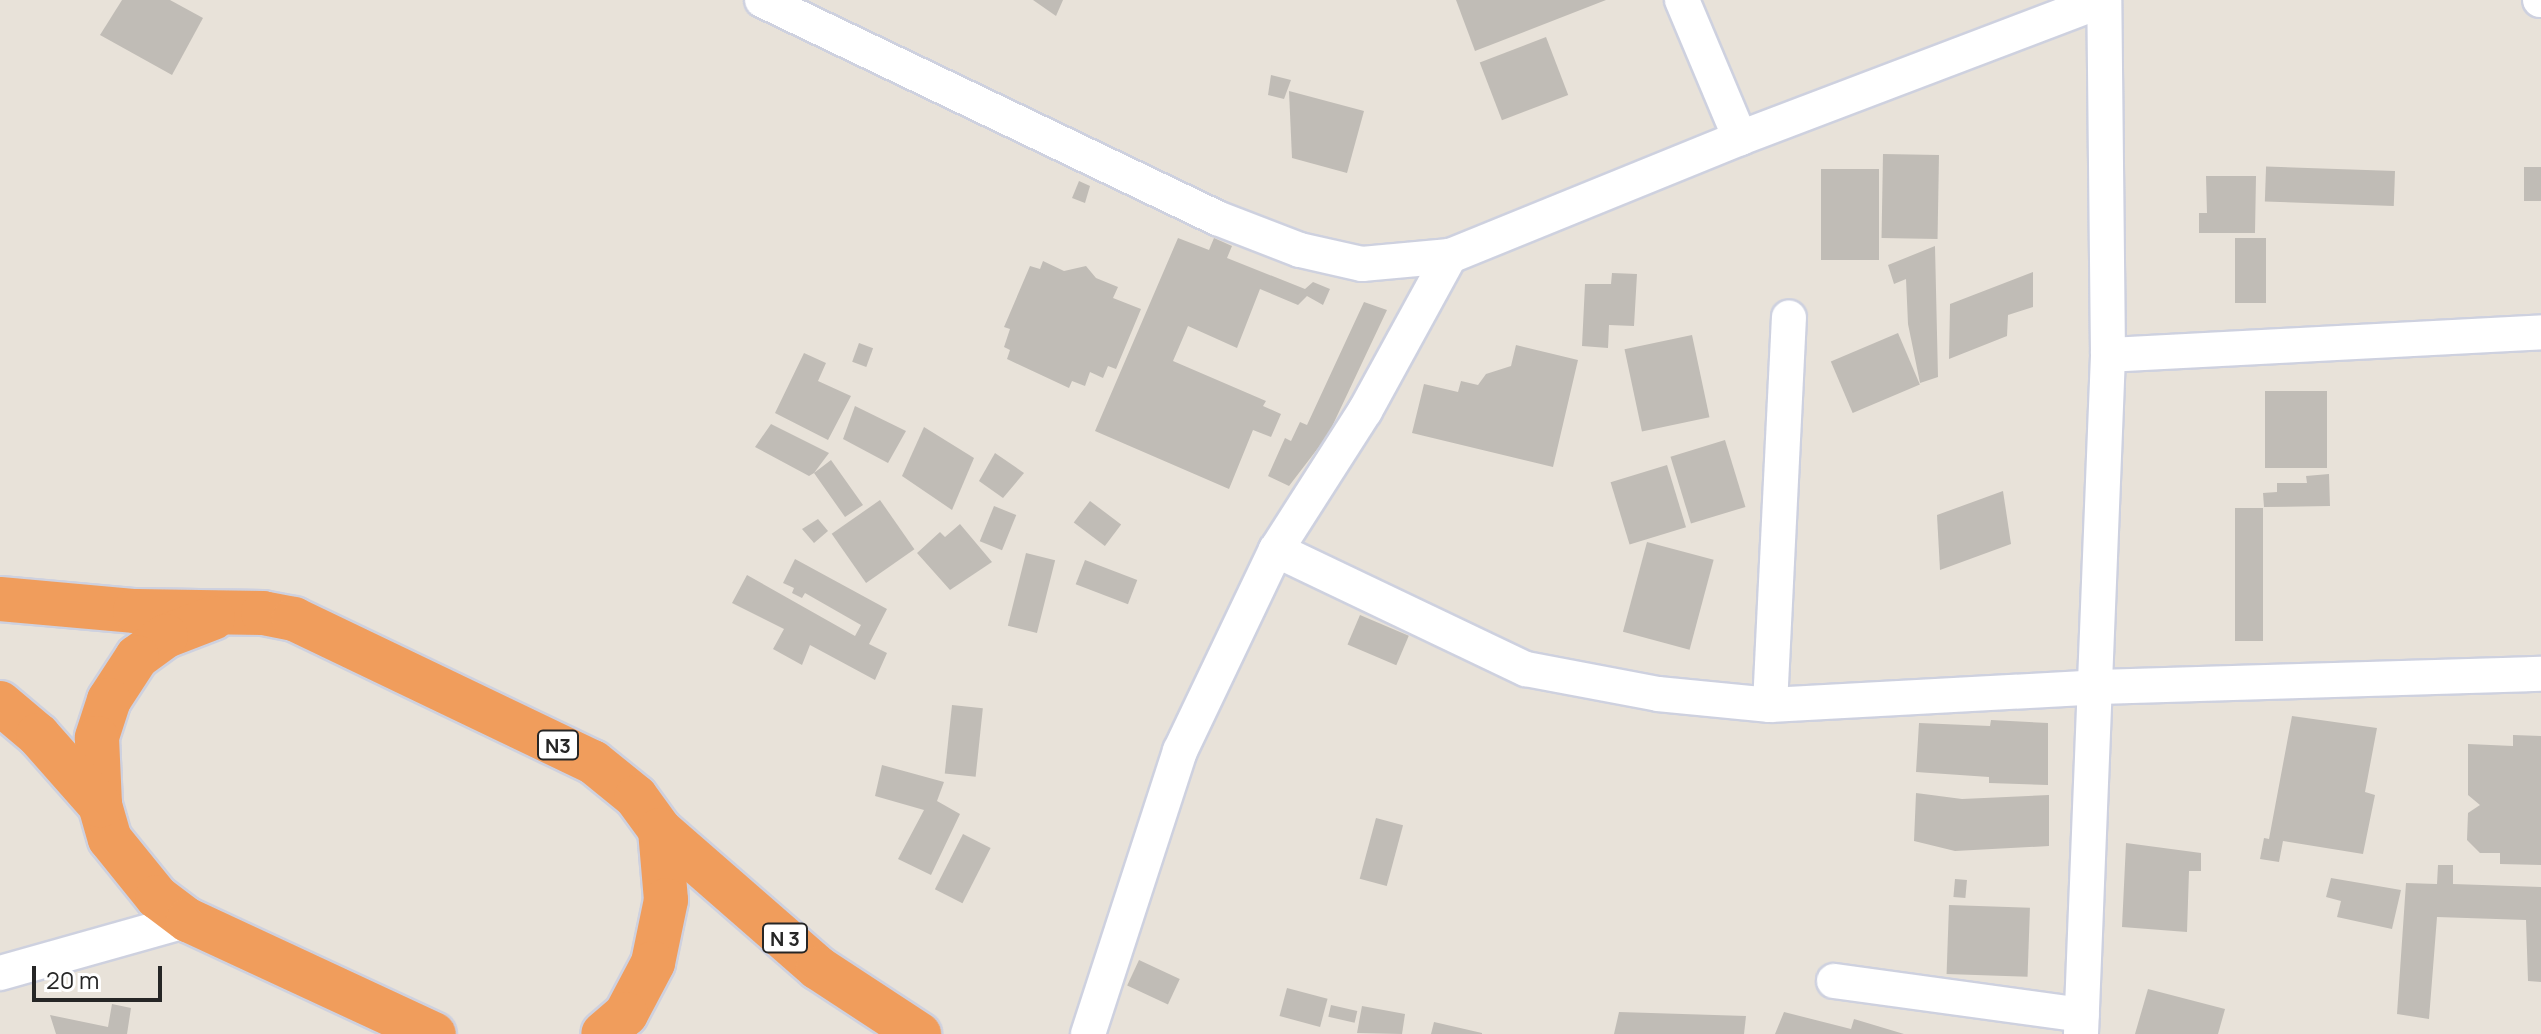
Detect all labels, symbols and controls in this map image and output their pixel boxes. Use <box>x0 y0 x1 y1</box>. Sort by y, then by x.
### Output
road number: N3 <box>536 729 580 761</box>
road number: N 3 <box>761 922 809 954</box>
scale bar <box>36 950 166 1000</box>
text: 20 m <box>46 963 99 996</box>

